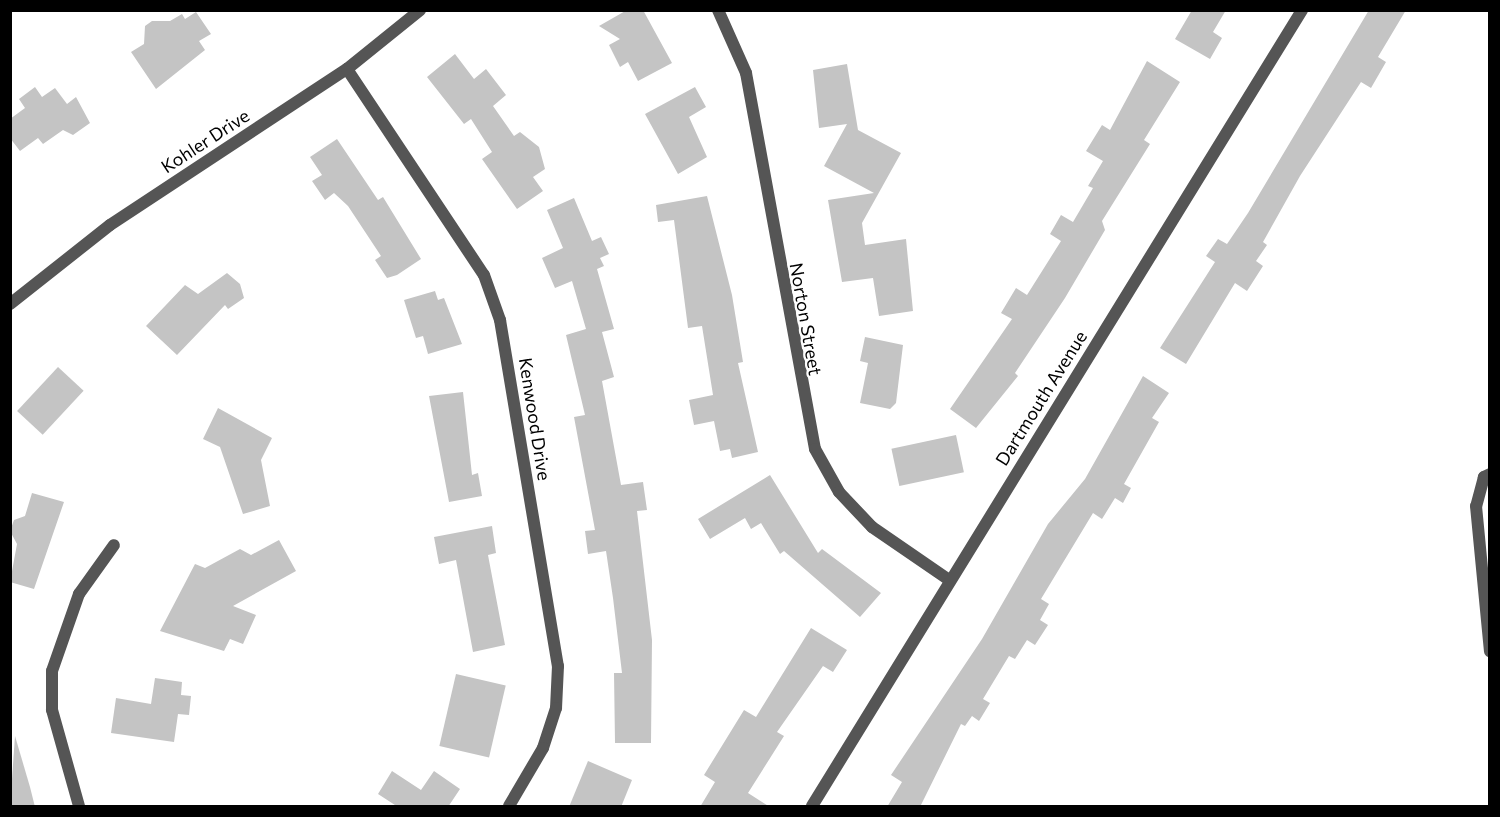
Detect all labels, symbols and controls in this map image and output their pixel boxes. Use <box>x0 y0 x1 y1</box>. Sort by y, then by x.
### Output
street label: Kohler Drive <box>157 105 253 177</box>
street label: Norton Street <box>785 261 827 377</box>
street label: Dartmouth Avenue <box>991 327 1091 469</box>
street label: Kenwood Drive <box>515 356 555 482</box>

